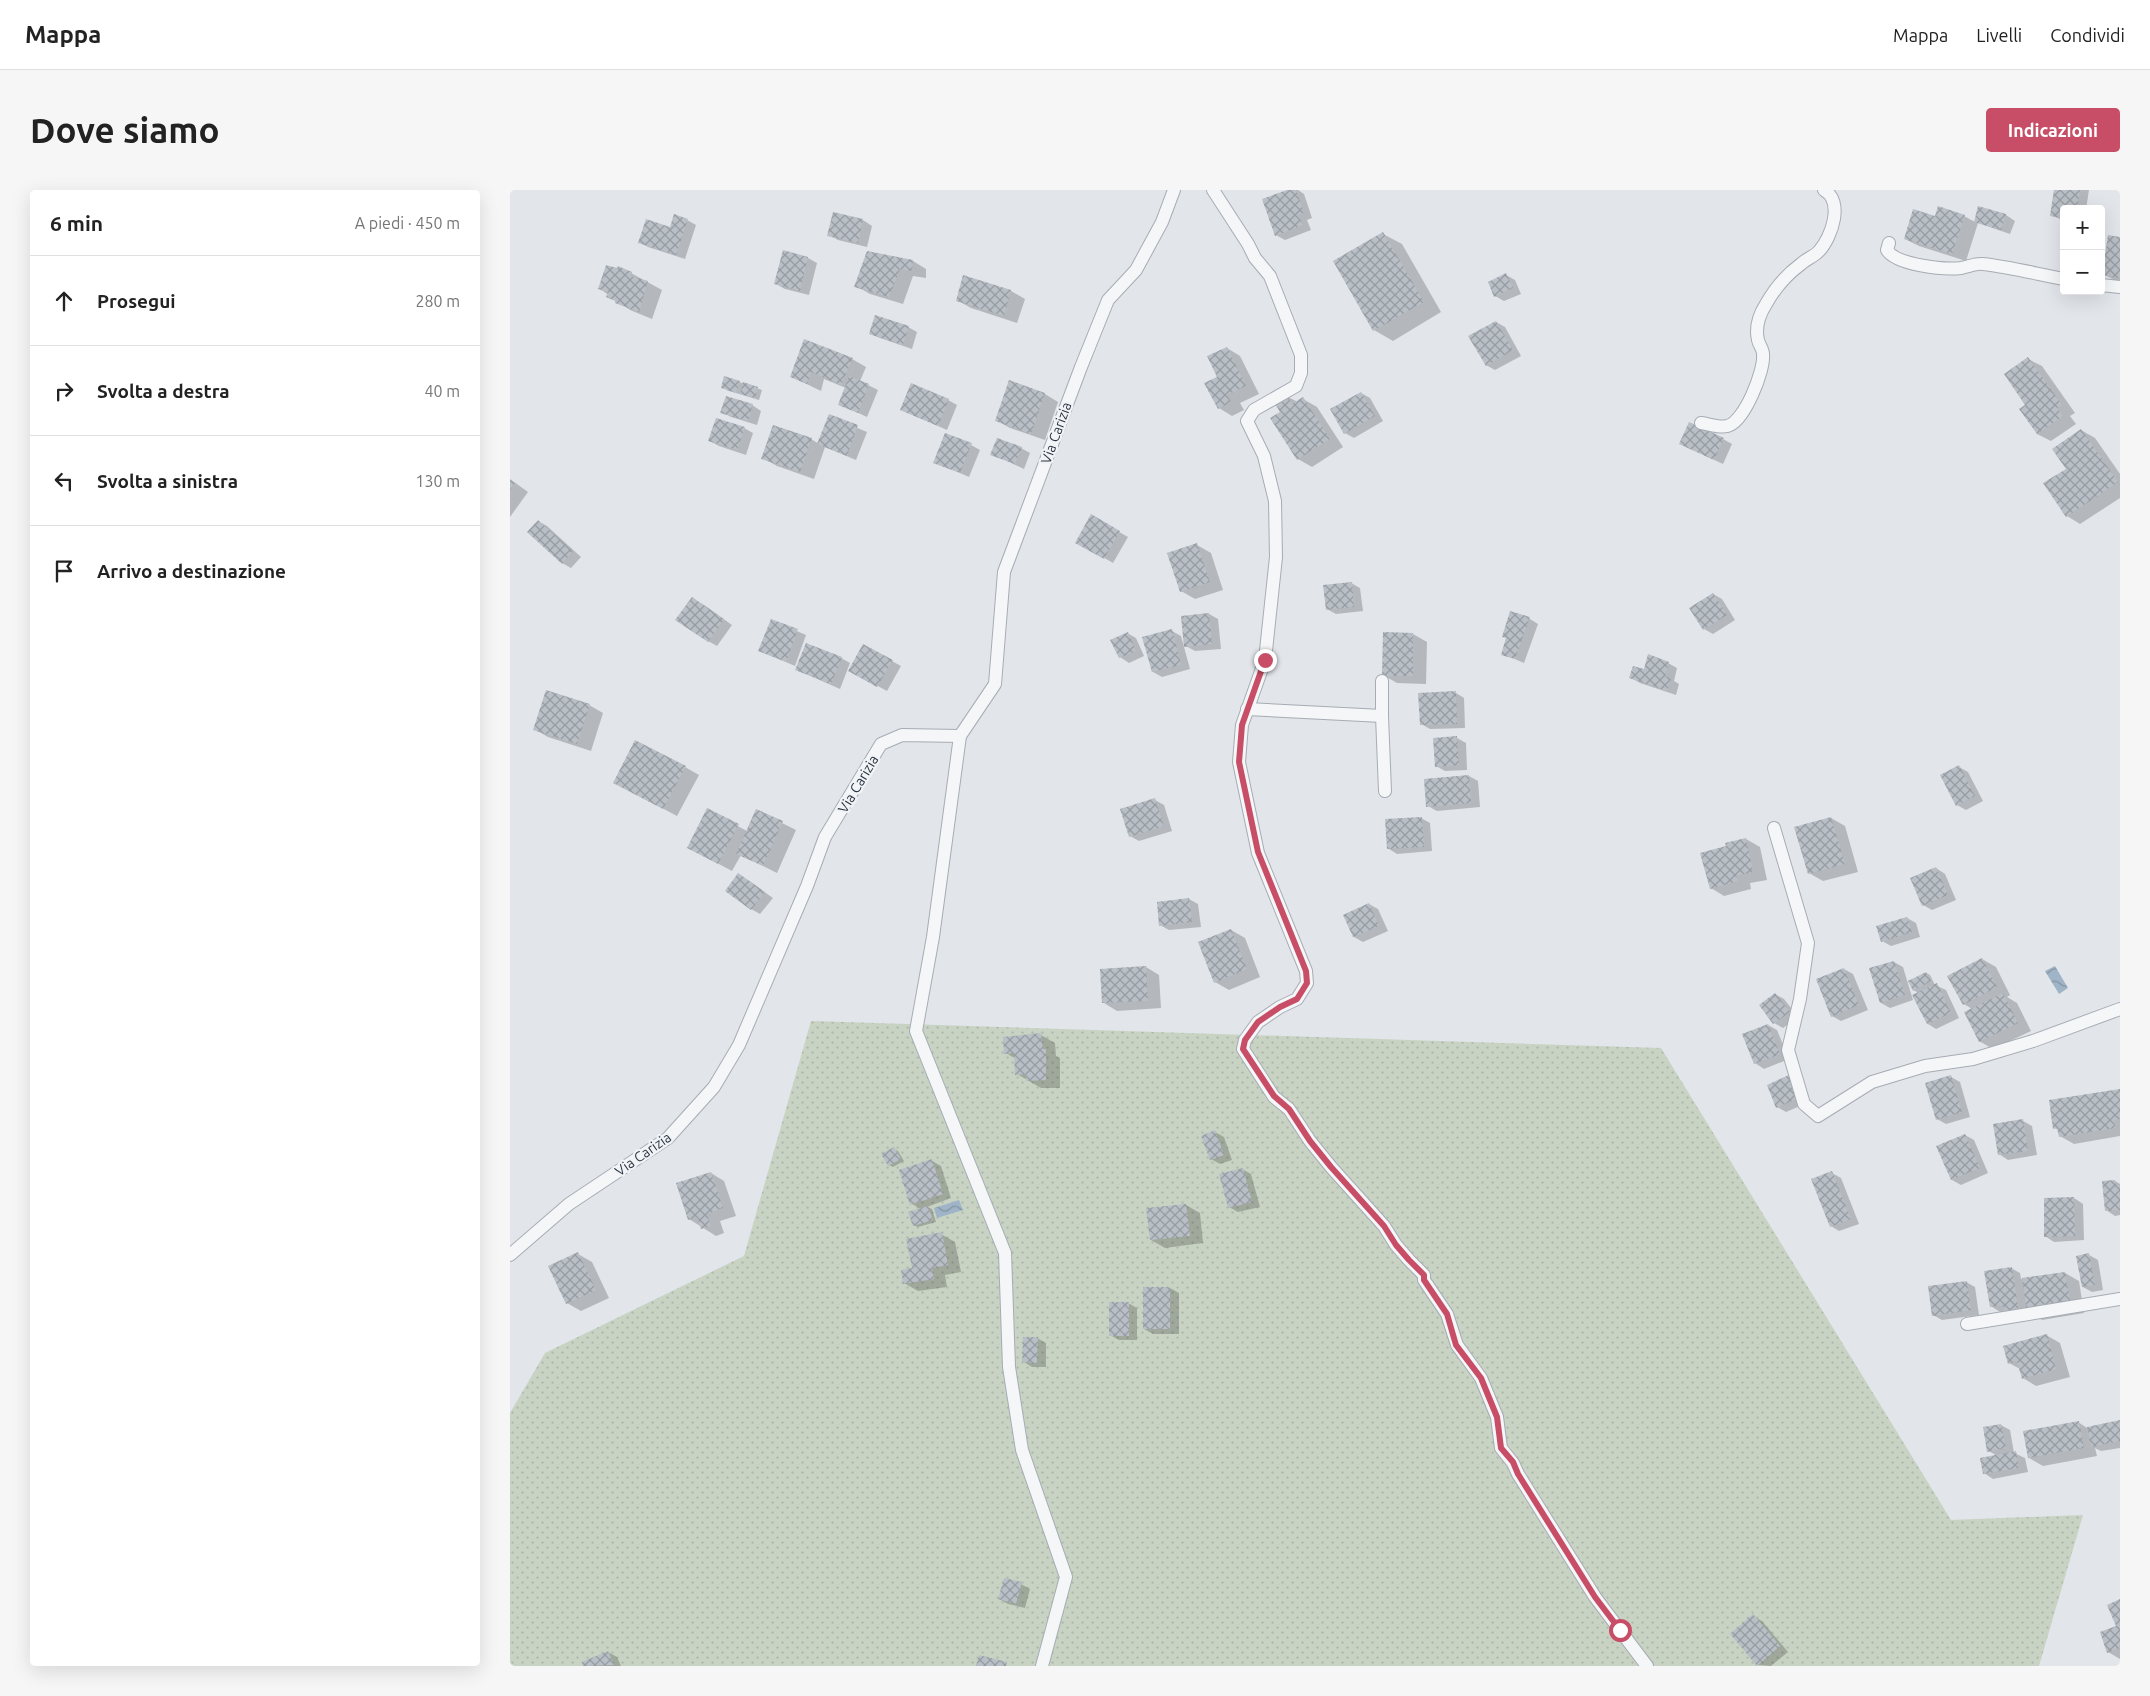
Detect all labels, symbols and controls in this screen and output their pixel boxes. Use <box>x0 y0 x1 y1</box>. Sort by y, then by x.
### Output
text: Mappa <box>25 21 101 48</box>
text: Mappa <box>1893 25 1948 45</box>
text: Livelli <box>1976 25 2022 45</box>
text: Condividi <box>2050 25 2125 45</box>
button: Indicazioni <box>1986 108 2120 152</box>
text: Dove siamo <box>30 110 220 150</box>
map controls <box>2060 205 2105 295</box>
button: + <box>2060 205 2105 250</box>
text: 6 min <box>50 211 103 235</box>
text: A piedi · 450 m <box>355 214 460 232</box>
button: − <box>2060 250 2105 295</box>
icon: ahead <box>50 287 78 315</box>
text: Prosegui <box>97 290 176 312</box>
text: 280 m <box>415 292 460 310</box>
icon: right <box>50 377 78 405</box>
text: Svolta a destra <box>97 380 230 402</box>
text: 40 m <box>424 382 460 400</box>
street label: Via Carizia <box>1037 400 1075 466</box>
icon: left <box>50 467 78 495</box>
text: Svolta a sinistra <box>97 470 238 492</box>
text: 130 m <box>415 472 460 490</box>
icon: arrive <box>50 557 78 585</box>
text: Arrivo a destinazione <box>97 560 286 582</box>
route end <box>1254 649 1277 672</box>
street label: Via Carizia <box>834 752 882 816</box>
street label: Via Carizia <box>612 1129 674 1179</box>
route start <box>1609 1619 1632 1642</box>

